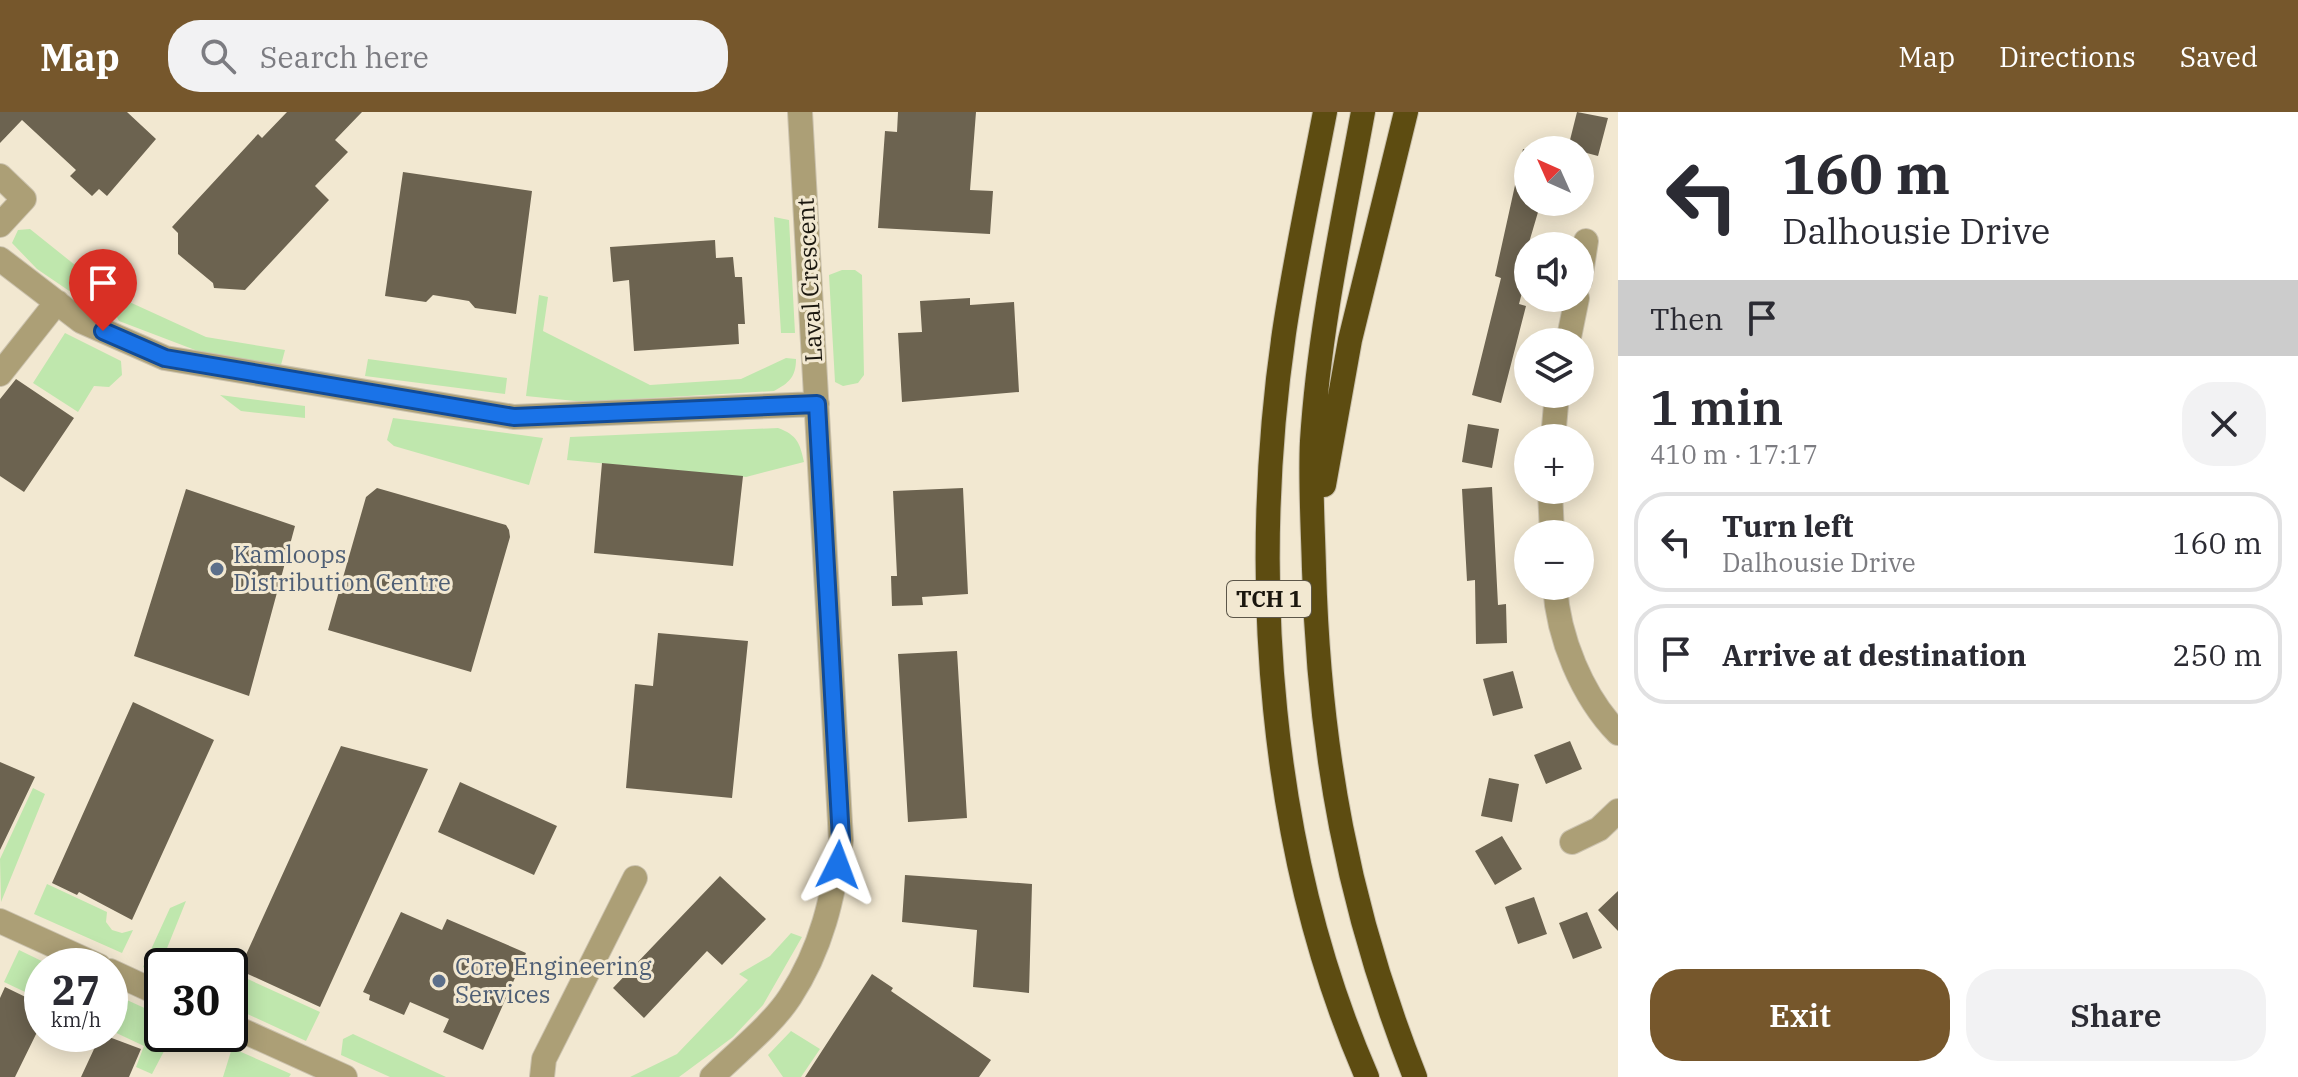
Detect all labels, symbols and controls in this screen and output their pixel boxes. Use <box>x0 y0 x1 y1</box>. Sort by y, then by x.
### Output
search box <box>168 20 728 92</box>
text: Map <box>40 32 120 81</box>
icon: search <box>196 34 240 78</box>
text: Search here <box>260 37 429 76</box>
text: Map <box>1898 38 1955 75</box>
text: Directions <box>1999 38 2136 75</box>
text: Saved <box>2180 38 2258 75</box>
north arrow <box>1514 136 1594 216</box>
map controls <box>1514 136 1594 600</box>
text: 160 m <box>1782 137 1950 209</box>
icon: left <box>1650 144 1754 248</box>
street label: Laval Crescent <box>789 197 829 363</box>
text: Dalhousie Drive <box>1782 207 2050 254</box>
button: sound <box>1514 232 1594 312</box>
pin <box>69 249 137 331</box>
icon: arrive <box>81 261 125 305</box>
icon: arrive <box>1740 296 1784 340</box>
text: Then <box>1650 299 1724 338</box>
button: layers <box>1514 328 1594 408</box>
text: 1 min <box>1650 376 1783 438</box>
button: close <box>2182 382 2266 466</box>
button: + <box>1514 424 1594 504</box>
text: 410 m · 17:17 <box>1650 437 1818 471</box>
text: Turn left <box>1722 506 1854 545</box>
button: − <box>1514 520 1594 600</box>
icon: left <box>1654 520 1698 564</box>
text: 160 m <box>2172 523 2262 562</box>
place label: Kamloops Distribution Centre <box>233 538 451 598</box>
text: Dalhousie Drive <box>1722 545 1916 579</box>
marker: Kamloops Distribution Centre <box>208 560 226 578</box>
road number: TCH 1 <box>1227 581 1311 617</box>
icon: arrive <box>1654 632 1698 676</box>
text: Arrive at destination <box>1722 635 2027 674</box>
text: 250 m <box>2172 635 2262 674</box>
position arrow <box>796 823 880 907</box>
speed limit sign: 30 <box>144 948 248 1052</box>
place label: Core Engineering Services <box>455 950 652 1010</box>
text: 27 <box>52 964 100 1016</box>
button: Exit <box>1650 969 1950 1061</box>
button: Share <box>1966 969 2266 1061</box>
marker: Core Engineering Services <box>430 972 448 990</box>
text: km/h <box>51 1006 101 1033</box>

